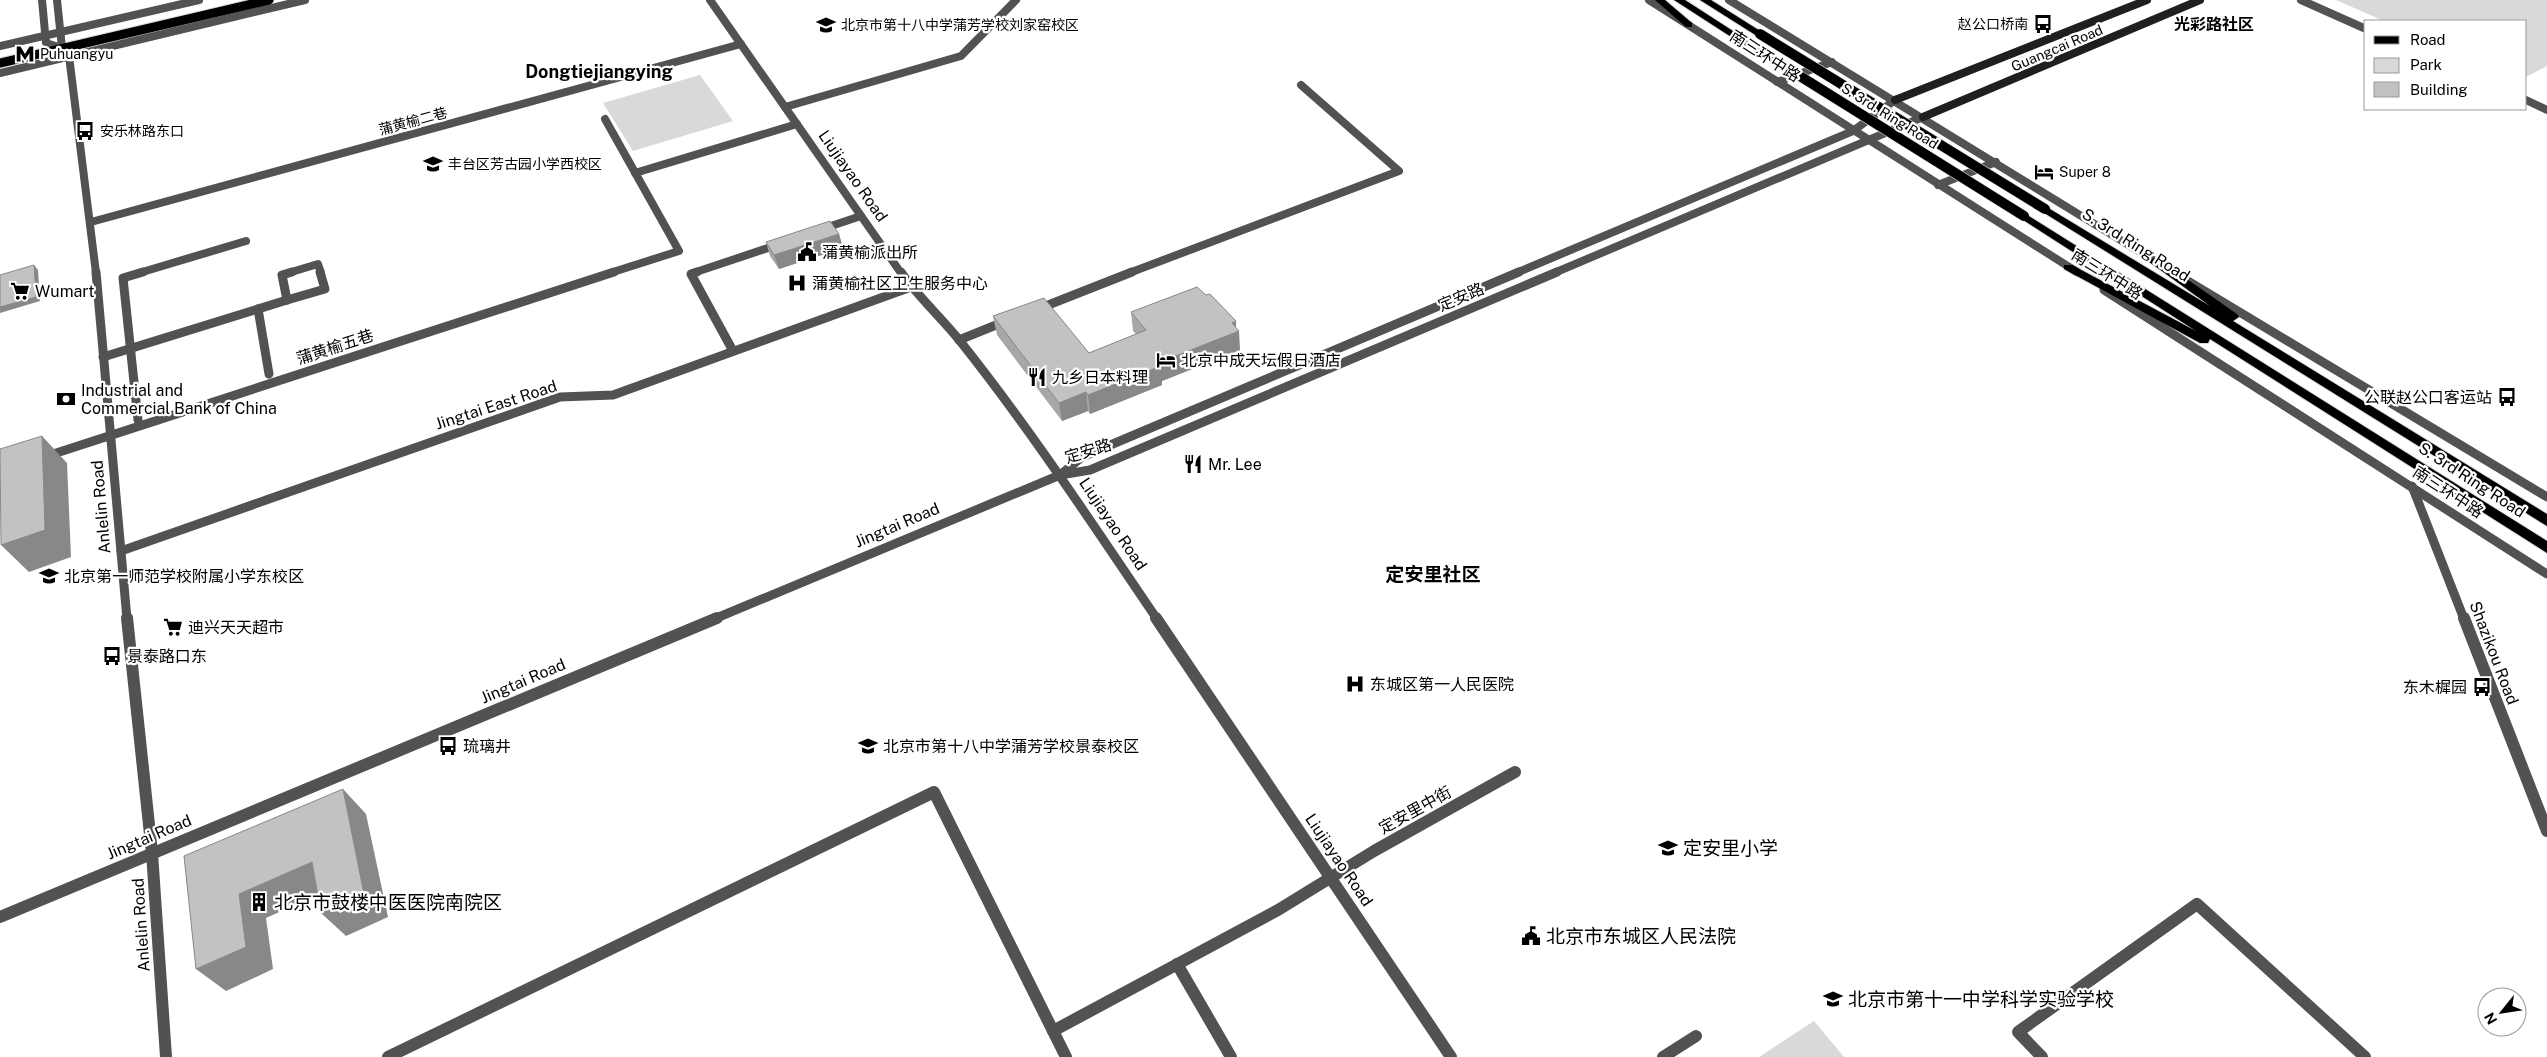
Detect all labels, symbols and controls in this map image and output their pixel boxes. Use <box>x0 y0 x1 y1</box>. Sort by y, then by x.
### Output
bus stop icon: 赵公口桥南 <box>2032 13 2054 35</box>
school or university icon: 北京市第十八中学蒲芳学校刘家窑校区 <box>815 14 837 36</box>
district label: 光彩路社区 <box>2174 15 2254 34</box>
place label: 赵公口桥南 <box>1957 16 2028 32</box>
place label: 北京市第十八中学蒲芳学校刘家窑校区 <box>841 17 1079 33</box>
legend <box>2364 20 2527 110</box>
street label: Guangcai Road <box>2009 21 2105 75</box>
street label: 南三环中路 <box>1726 26 1804 86</box>
text: Road <box>2410 31 2446 48</box>
metro station icon: Puhuangyu <box>14 43 36 65</box>
place label: Puhuangyu <box>40 46 113 62</box>
text: Park <box>2410 56 2442 73</box>
district label: Dongtiejiangying <box>525 61 673 82</box>
street label: S. 3rd. Ring Road <box>1839 80 1941 152</box>
text: Building <box>2410 81 2468 98</box>
street label: 蒲黄榆二巷 <box>377 104 449 138</box>
bus stop icon: 安乐林路东口 <box>74 120 96 142</box>
place label: 安乐林路东口 <box>100 123 184 139</box>
street label: Liujiayao Road <box>814 127 892 225</box>
school or university icon: 丰台区芳古园小学西校区 <box>422 153 444 175</box>
place label: 丰台区芳古园小学西校区 <box>448 156 602 172</box>
hotel icon: Super 8 <box>2033 161 2055 183</box>
place label: Super 8 <box>2059 164 2111 180</box>
street label: S. 3rd Ring Road <box>2079 204 2193 286</box>
public building icon: 蒲黄榆派出所 <box>796 241 818 263</box>
place label: 蒲黄榆派出所 <box>822 243 918 262</box>
street label: 南三环中路 <box>2068 245 2146 303</box>
hospital icon: 蒲黄榆社区卫生服务中心 <box>786 272 808 294</box>
place label: 蒲黄榆社区卫生服务中心 <box>812 274 988 293</box>
street label: 定安路 <box>1435 279 1487 315</box>
supermarket icon: Wumart <box>9 280 31 302</box>
place label: Wumart <box>35 282 95 301</box>
street label: 蒲黄榆五巷 <box>294 326 376 368</box>
hotel icon: 北京中成天坛假日酒店 <box>1155 349 1177 371</box>
place label: 北京中成天坛假日酒店 <box>1181 351 1341 370</box>
restaurant icon: 九乡日本料理 <box>1026 366 1048 388</box>
place label: 九乡日本料理 <box>1052 368 1148 387</box>
street label: Jingtai East Road <box>433 376 559 434</box>
place label: Industrial and Commercial Bank of China <box>81 381 277 418</box>
bus stop icon: 公联赵公口客运站 <box>2496 386 2518 408</box>
bank icon: Industrial and Commercial Bank of China <box>55 388 77 410</box>
place label: 公联赵公口客运站 <box>2364 388 2492 407</box>
street label: 定安路 <box>1062 435 1114 467</box>
street label: S. 3rd Ring Road <box>2415 438 2529 522</box>
restaurant icon: Mr. Lee <box>1182 453 1204 475</box>
place label: Mr. Lee <box>1208 455 1262 474</box>
street label: Anlelin Road <box>87 459 115 555</box>
street label: 南三环中路 <box>2409 462 2487 522</box>
street label: Liujiayao Road <box>1075 474 1151 574</box>
street label: Jingtai Road <box>852 499 942 551</box>
district label: 定安里社区 <box>1385 563 1481 585</box>
school or university icon: 北京第一师范学校附属小学东校区 <box>38 565 60 587</box>
place label: 北京第一师范学校附属小学东校区 <box>64 567 304 586</box>
street label: Shazikou Road <box>2466 599 2522 707</box>
supermarket icon: 迪兴天天超市 <box>162 616 184 638</box>
place label: 迪兴天天超市 <box>188 618 284 637</box>
bus stop icon: 景泰路口东 <box>101 645 123 667</box>
place label: 景泰路口东 <box>127 647 207 666</box>
street label: Jingtai Road <box>478 655 568 707</box>
hospital icon: 东城区第一人民医院 <box>1344 673 1366 695</box>
place label: 东城区第一人民医院 <box>1370 675 1514 694</box>
bus stop icon: 东木樨园 <box>2471 676 2493 698</box>
place label: 东木樨园 <box>2403 678 2467 697</box>
bus stop icon: 琉璃井 <box>437 735 459 757</box>
school or university icon: 北京市第十八中学蒲芳学校景泰校区 <box>857 735 879 757</box>
place label: 琉璃井 <box>463 737 511 756</box>
place label: 北京市第十八中学蒲芳学校景泰校区 <box>883 737 1139 756</box>
street label: 定安里中街 <box>1375 782 1455 838</box>
street label: Liujiayao Road <box>1301 810 1377 910</box>
street label: Jingtai Road <box>104 811 194 863</box>
school or university icon: 定安里小学 <box>1657 837 1679 859</box>
place label: 定安里小学 <box>1683 837 1778 859</box>
street label: Anlelin Road <box>128 877 154 973</box>
building icon: 北京市鼓楼中医医院南院区 <box>248 891 270 913</box>
place label: 北京市鼓楼中医医院南院区 <box>274 891 502 913</box>
public building icon: 北京市东城区人民法院 <box>1520 925 1542 947</box>
place label: 北京市东城区人民法院 <box>1546 925 1736 947</box>
north arrow <box>2477 987 2527 1037</box>
school or university icon: 北京市第十一中学科学实验学校 <box>1822 988 1844 1010</box>
place label: 北京市第十一中学科学实验学校 <box>1848 988 2114 1010</box>
text: N <box>2481 1010 2500 1027</box>

